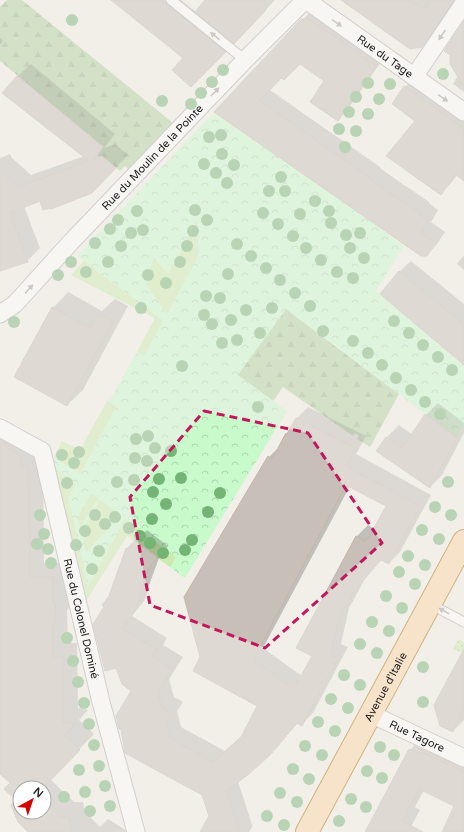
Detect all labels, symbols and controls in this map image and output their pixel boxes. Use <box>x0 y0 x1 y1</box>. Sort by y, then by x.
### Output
one-way arrow <box>332 19 342 27</box>
one-way arrow <box>438 30 446 40</box>
one-way arrow <box>209 31 220 40</box>
street label: Rue du Tage <box>355 32 416 80</box>
one-way arrow <box>210 87 220 97</box>
one-way arrow <box>438 94 449 102</box>
street label: Rue du Moulin de la Pointe <box>99 102 205 212</box>
one-way arrow <box>25 283 34 294</box>
street label: Rue du Colonel Dominé <box>61 557 102 680</box>
one-way arrow <box>438 608 450 615</box>
street label: Avenue d'Italie <box>361 650 409 724</box>
street label: Rue Tagore <box>387 717 447 754</box>
north arrow <box>12 780 52 820</box>
text: N <box>31 785 46 801</box>

